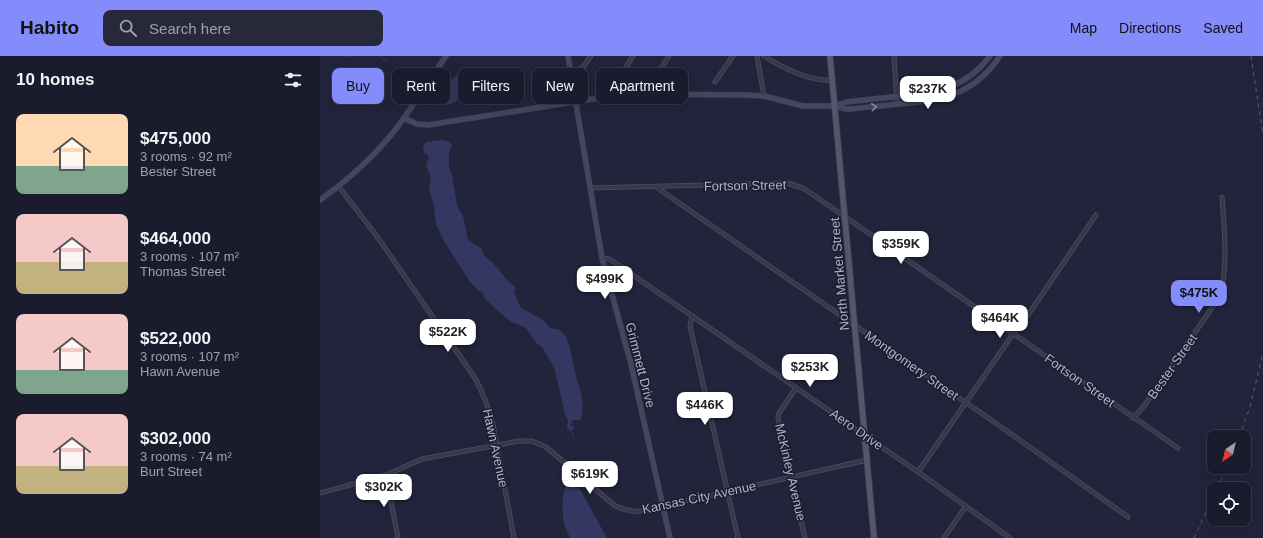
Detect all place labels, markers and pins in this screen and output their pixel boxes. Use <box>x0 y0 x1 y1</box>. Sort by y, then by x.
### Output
pin: $237K <box>900 76 956 110</box>
pin: $359K <box>873 231 929 265</box>
pin: $499K <box>577 266 633 300</box>
pin: $475K <box>1171 280 1227 314</box>
pin: $464K <box>972 305 1028 339</box>
pin: $522K <box>420 319 476 353</box>
pin: $253K <box>782 354 838 388</box>
pin: $446K <box>677 392 733 426</box>
pin: $619K <box>562 461 618 495</box>
pin: $302K <box>356 474 412 508</box>

